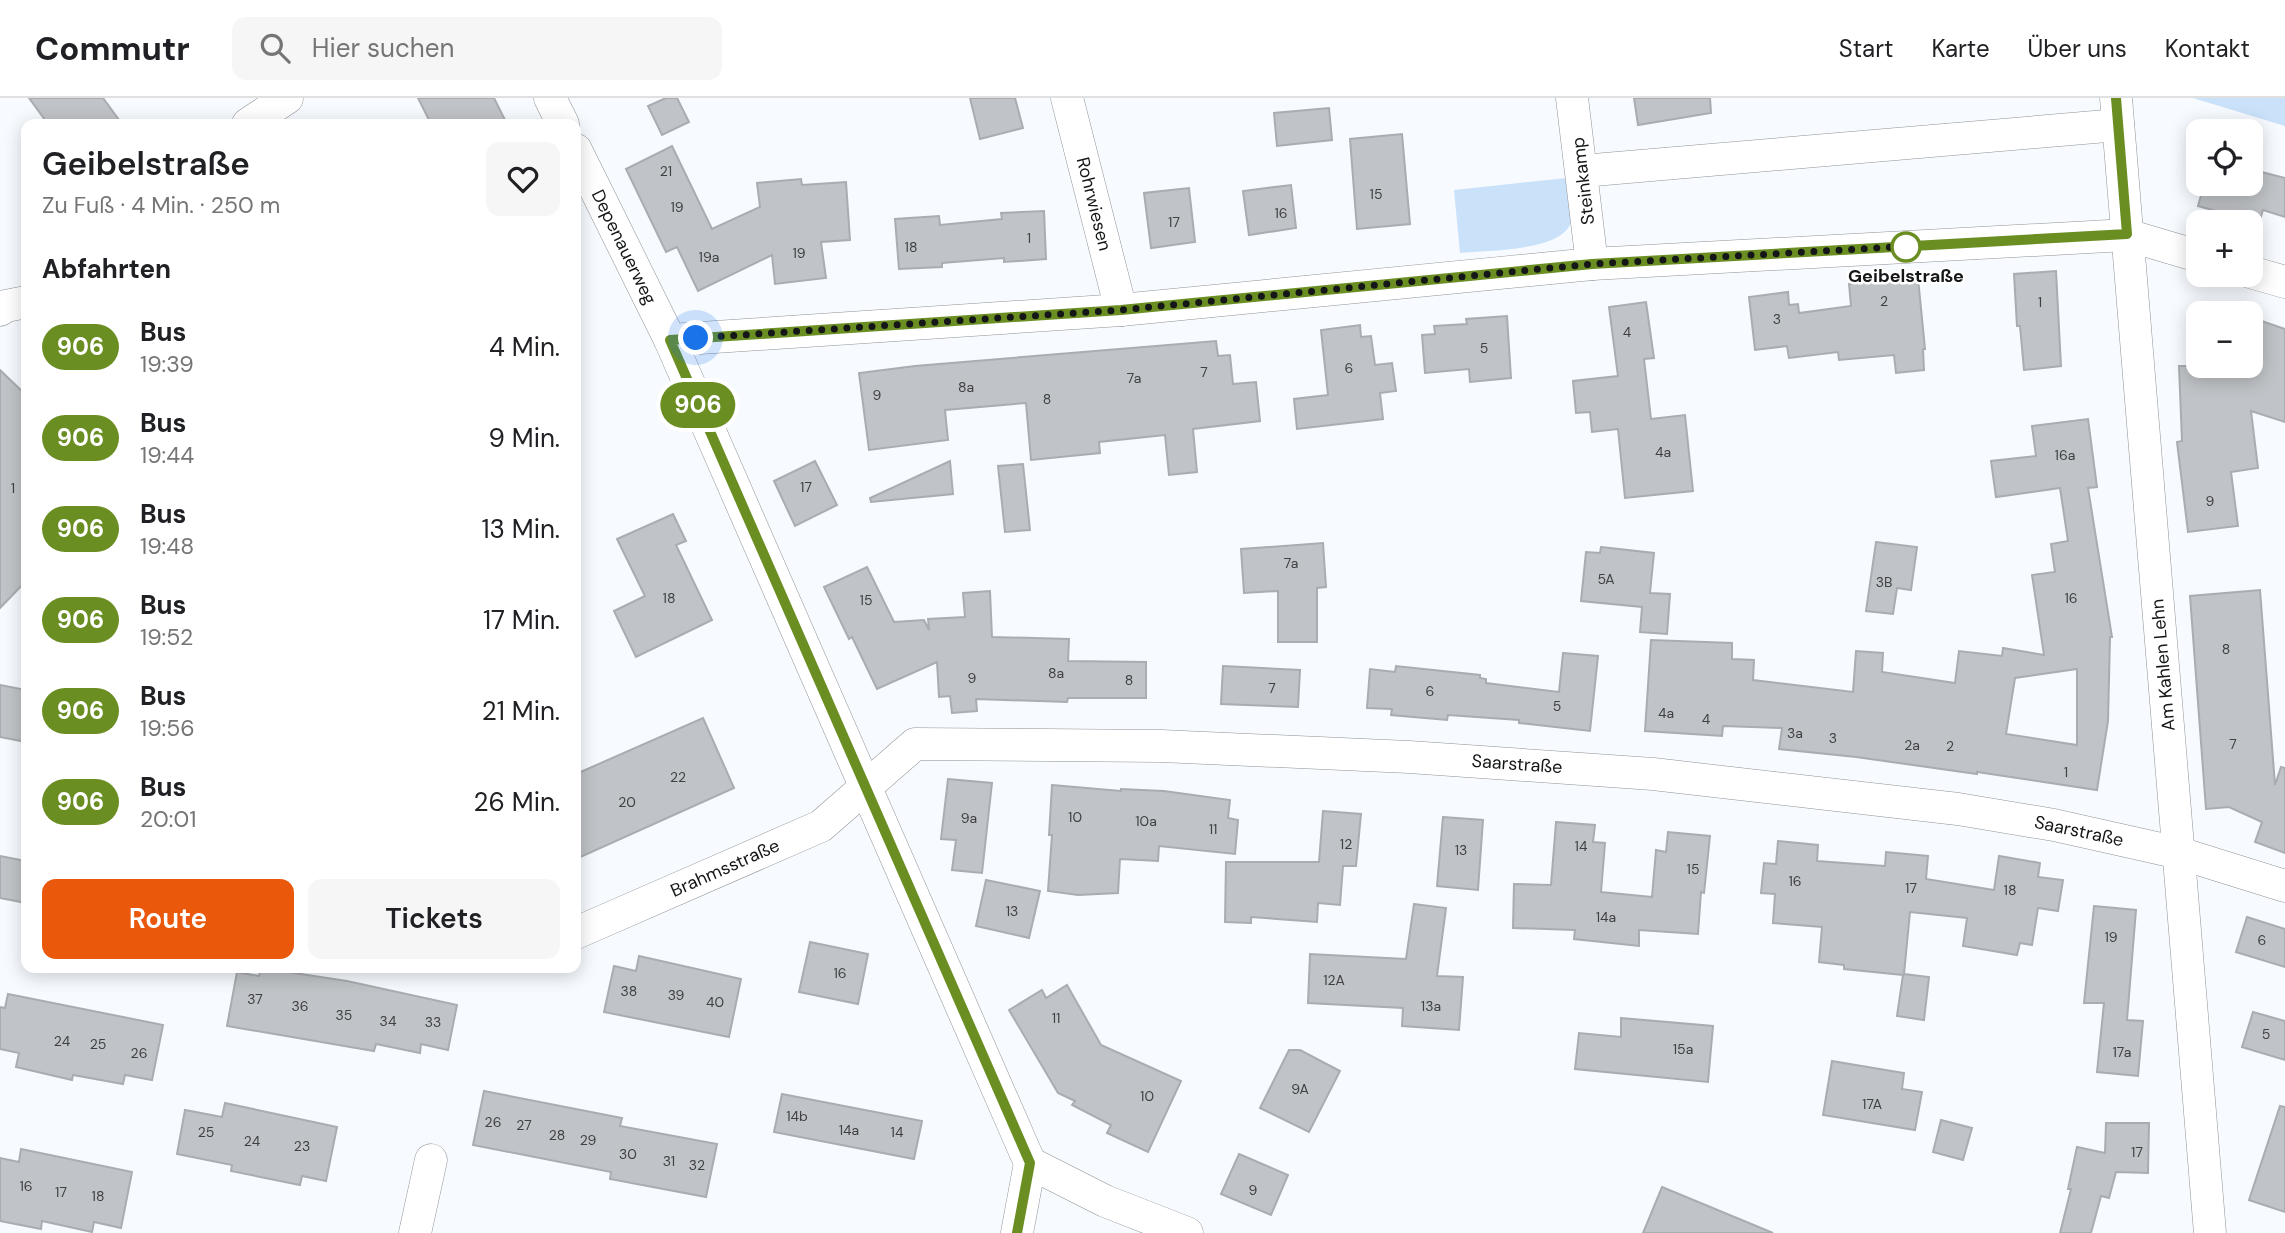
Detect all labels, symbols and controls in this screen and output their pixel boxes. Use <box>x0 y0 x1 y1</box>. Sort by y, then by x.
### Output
search box <box>232 17 722 80</box>
text: Commutr <box>35 27 190 70</box>
icon: search <box>256 29 294 67</box>
text: Hier suchen <box>312 31 454 65</box>
text: Start <box>1839 33 1893 64</box>
text: Karte <box>1931 33 1990 64</box>
text: Über uns <box>2028 33 2127 64</box>
text: Kontakt <box>2165 33 2250 64</box>
map controls <box>2186 119 2263 378</box>
button: locate <box>2186 119 2263 196</box>
street label: Steinkamp <box>1566 136 1600 226</box>
text: Geibelstraße <box>42 142 250 185</box>
button: heart <box>486 142 560 216</box>
street label: Rohrwiesen <box>1071 155 1117 253</box>
house number: 21 <box>660 162 672 180</box>
house number: 15 <box>1370 185 1382 203</box>
street label: Depenauerweg <box>586 186 662 308</box>
text: Zu Fuß · 4 Min. · 250 m <box>42 190 280 220</box>
house number: 19 <box>670 198 684 216</box>
house number: 16 <box>1274 204 1288 222</box>
button: + <box>2186 210 2263 287</box>
house number: 17 <box>1168 213 1180 231</box>
house number: 1 <box>1027 229 1031 247</box>
marker: Geibelstraße <box>1891 232 1921 262</box>
house number: 18 <box>905 238 917 256</box>
house number: 19 <box>792 244 806 262</box>
house number: 19a <box>699 248 719 266</box>
text: Abfahrten <box>42 252 171 286</box>
place label: Geibelstraße <box>1848 264 1964 288</box>
house number: 2 <box>1880 292 1888 310</box>
house number: 1 <box>2038 293 2042 311</box>
button: − <box>2186 301 2263 378</box>
house number: 3 <box>1773 310 1781 328</box>
text: Bus <box>140 315 186 349</box>
your location <box>678 320 713 355</box>
house number: 4 <box>1623 323 1632 341</box>
text: 4 Min. <box>489 330 560 364</box>
text: 906 <box>57 331 104 362</box>
house number: 5 <box>1480 339 1488 357</box>
text: 19:39 <box>140 349 194 379</box>
house number: 6 <box>1345 359 1353 377</box>
house number: 7 <box>1200 363 1208 381</box>
house number: 7a <box>1127 369 1141 387</box>
house number: 8a <box>958 378 974 396</box>
line badge: 906 <box>658 382 738 428</box>
house number: 9 <box>873 386 882 404</box>
text: 906 <box>674 389 722 420</box>
house number: 8 <box>1043 390 1051 408</box>
text: Bus <box>140 406 186 440</box>
text: 9 Min. <box>489 421 560 455</box>
text: 906 <box>57 422 104 453</box>
text: 19:44 <box>140 440 194 470</box>
house number: 4a <box>1655 443 1671 461</box>
house number: 16a <box>2055 446 2075 464</box>
house number: 17 <box>800 478 812 496</box>
house number: 1 <box>11 479 15 497</box>
house number: 9 <box>2206 492 2215 510</box>
text: Bus <box>140 497 186 531</box>
text: 13 Min. <box>481 512 560 546</box>
text: 906 <box>57 513 104 544</box>
text: 19:48 <box>140 531 194 561</box>
house number: 7a <box>1284 554 1298 572</box>
house number: 5A <box>1597 570 1615 588</box>
house number: 3B <box>1876 573 1892 591</box>
text: Bus <box>140 588 186 622</box>
house number: 18 <box>663 589 675 607</box>
house number: 16 <box>2064 589 2078 607</box>
house number: 15 <box>860 591 872 609</box>
street label: Am Kahlen Lehn <box>2145 598 2181 732</box>
text: 17 Min. <box>483 603 560 637</box>
text: 906 <box>57 604 104 635</box>
text: 19:52 <box>140 622 193 652</box>
house number: 8 <box>2222 640 2230 658</box>
house number: 8a <box>1048 664 1064 682</box>
house number: 9 <box>968 669 977 687</box>
house number: 8 <box>1125 671 1133 689</box>
text: Bus <box>140 679 186 713</box>
house number: 7 <box>1268 679 1276 697</box>
house number: 6 <box>1426 682 1434 700</box>
text: 21 Min. <box>482 694 560 728</box>
text: 906 <box>57 695 104 726</box>
house number: 5 <box>1553 697 1561 715</box>
house number: 4a <box>1658 704 1674 722</box>
house number: 4 <box>1702 710 1711 728</box>
text: 19:56 <box>140 713 195 743</box>
house number: 3a <box>1787 724 1803 742</box>
house number: 3 <box>1829 729 1837 747</box>
house number: 7 <box>2229 735 2237 753</box>
house number: 2a <box>1904 736 1920 754</box>
house number: 2 <box>1946 737 1954 755</box>
street label: Saarstraße <box>1471 749 1563 779</box>
house number: 1 <box>2064 763 2068 781</box>
house number: 22 <box>670 768 686 786</box>
text: Bus <box>140 770 186 804</box>
text: 26 Min. <box>474 785 560 819</box>
text: 906 <box>57 786 104 817</box>
house number: 20 <box>618 793 636 811</box>
text: 20:01 <box>140 804 196 834</box>
house number: 10 <box>1068 808 1082 826</box>
house number: 9a <box>961 809 977 827</box>
street label: Saarstraße <box>2032 810 2126 852</box>
house number: 10a <box>1135 812 1157 830</box>
house number: 11 <box>1209 820 1217 838</box>
street label: Brahmsstraße <box>667 833 783 903</box>
house number: 12 <box>1340 835 1352 853</box>
house number: 14 <box>1575 837 1588 855</box>
house number: 13 <box>1455 841 1467 859</box>
house number: 15 <box>1687 860 1699 878</box>
house number: 16 <box>1788 872 1802 890</box>
button: Route <box>42 879 294 959</box>
button: Tickets <box>308 879 560 959</box>
house number: 17 <box>1905 879 1917 897</box>
house number: 18 <box>2004 881 2016 899</box>
house number: 13 <box>1006 902 1018 920</box>
house number: 14a <box>1596 908 1616 926</box>
house number: 19 <box>2104 928 2118 946</box>
house number: 6 <box>2258 931 2266 949</box>
house number: 16 <box>833 964 847 982</box>
house number: 12A <box>1323 971 1345 989</box>
house number: 38 <box>621 982 637 1000</box>
house number: 39 <box>668 986 685 1004</box>
house number: 37 <box>247 990 263 1008</box>
house number: 40 <box>706 993 724 1011</box>
house number: 36 <box>291 997 309 1015</box>
house number: 13a <box>1421 997 1441 1015</box>
house number: 35 <box>336 1006 352 1024</box>
house number: 11 <box>1052 1009 1060 1027</box>
house number: 34 <box>380 1012 397 1030</box>
house number: 33 <box>425 1013 441 1031</box>
house number: 5 <box>2262 1025 2270 1043</box>
house number: 24 <box>54 1032 71 1050</box>
house number: 25 <box>90 1035 106 1053</box>
house number: 15a <box>1673 1040 1693 1058</box>
house number: 17a <box>2113 1043 2131 1061</box>
house number: 26 <box>131 1044 147 1062</box>
house number: 9A <box>1291 1080 1309 1098</box>
house number: 10 <box>1140 1087 1154 1105</box>
house number: 17A <box>1862 1095 1882 1113</box>
house number: 14b <box>786 1107 808 1125</box>
house number: 26 <box>485 1113 501 1131</box>
house number: 27 <box>516 1116 532 1134</box>
house number: 14a <box>839 1121 859 1139</box>
house number: 25 <box>198 1123 214 1141</box>
house number: 14 <box>891 1123 904 1141</box>
house number: 28 <box>549 1126 565 1144</box>
house number: 29 <box>580 1131 597 1149</box>
house number: 24 <box>244 1132 261 1150</box>
house number: 23 <box>294 1137 310 1155</box>
house number: 17 <box>2131 1143 2143 1161</box>
house number: 30 <box>619 1145 637 1163</box>
house number: 31 <box>663 1152 675 1170</box>
house number: 32 <box>689 1156 705 1174</box>
house number: 16 <box>19 1177 33 1195</box>
house number: 9 <box>1249 1181 1258 1199</box>
house number: 17 <box>55 1183 67 1201</box>
house number: 18 <box>92 1187 104 1205</box>

